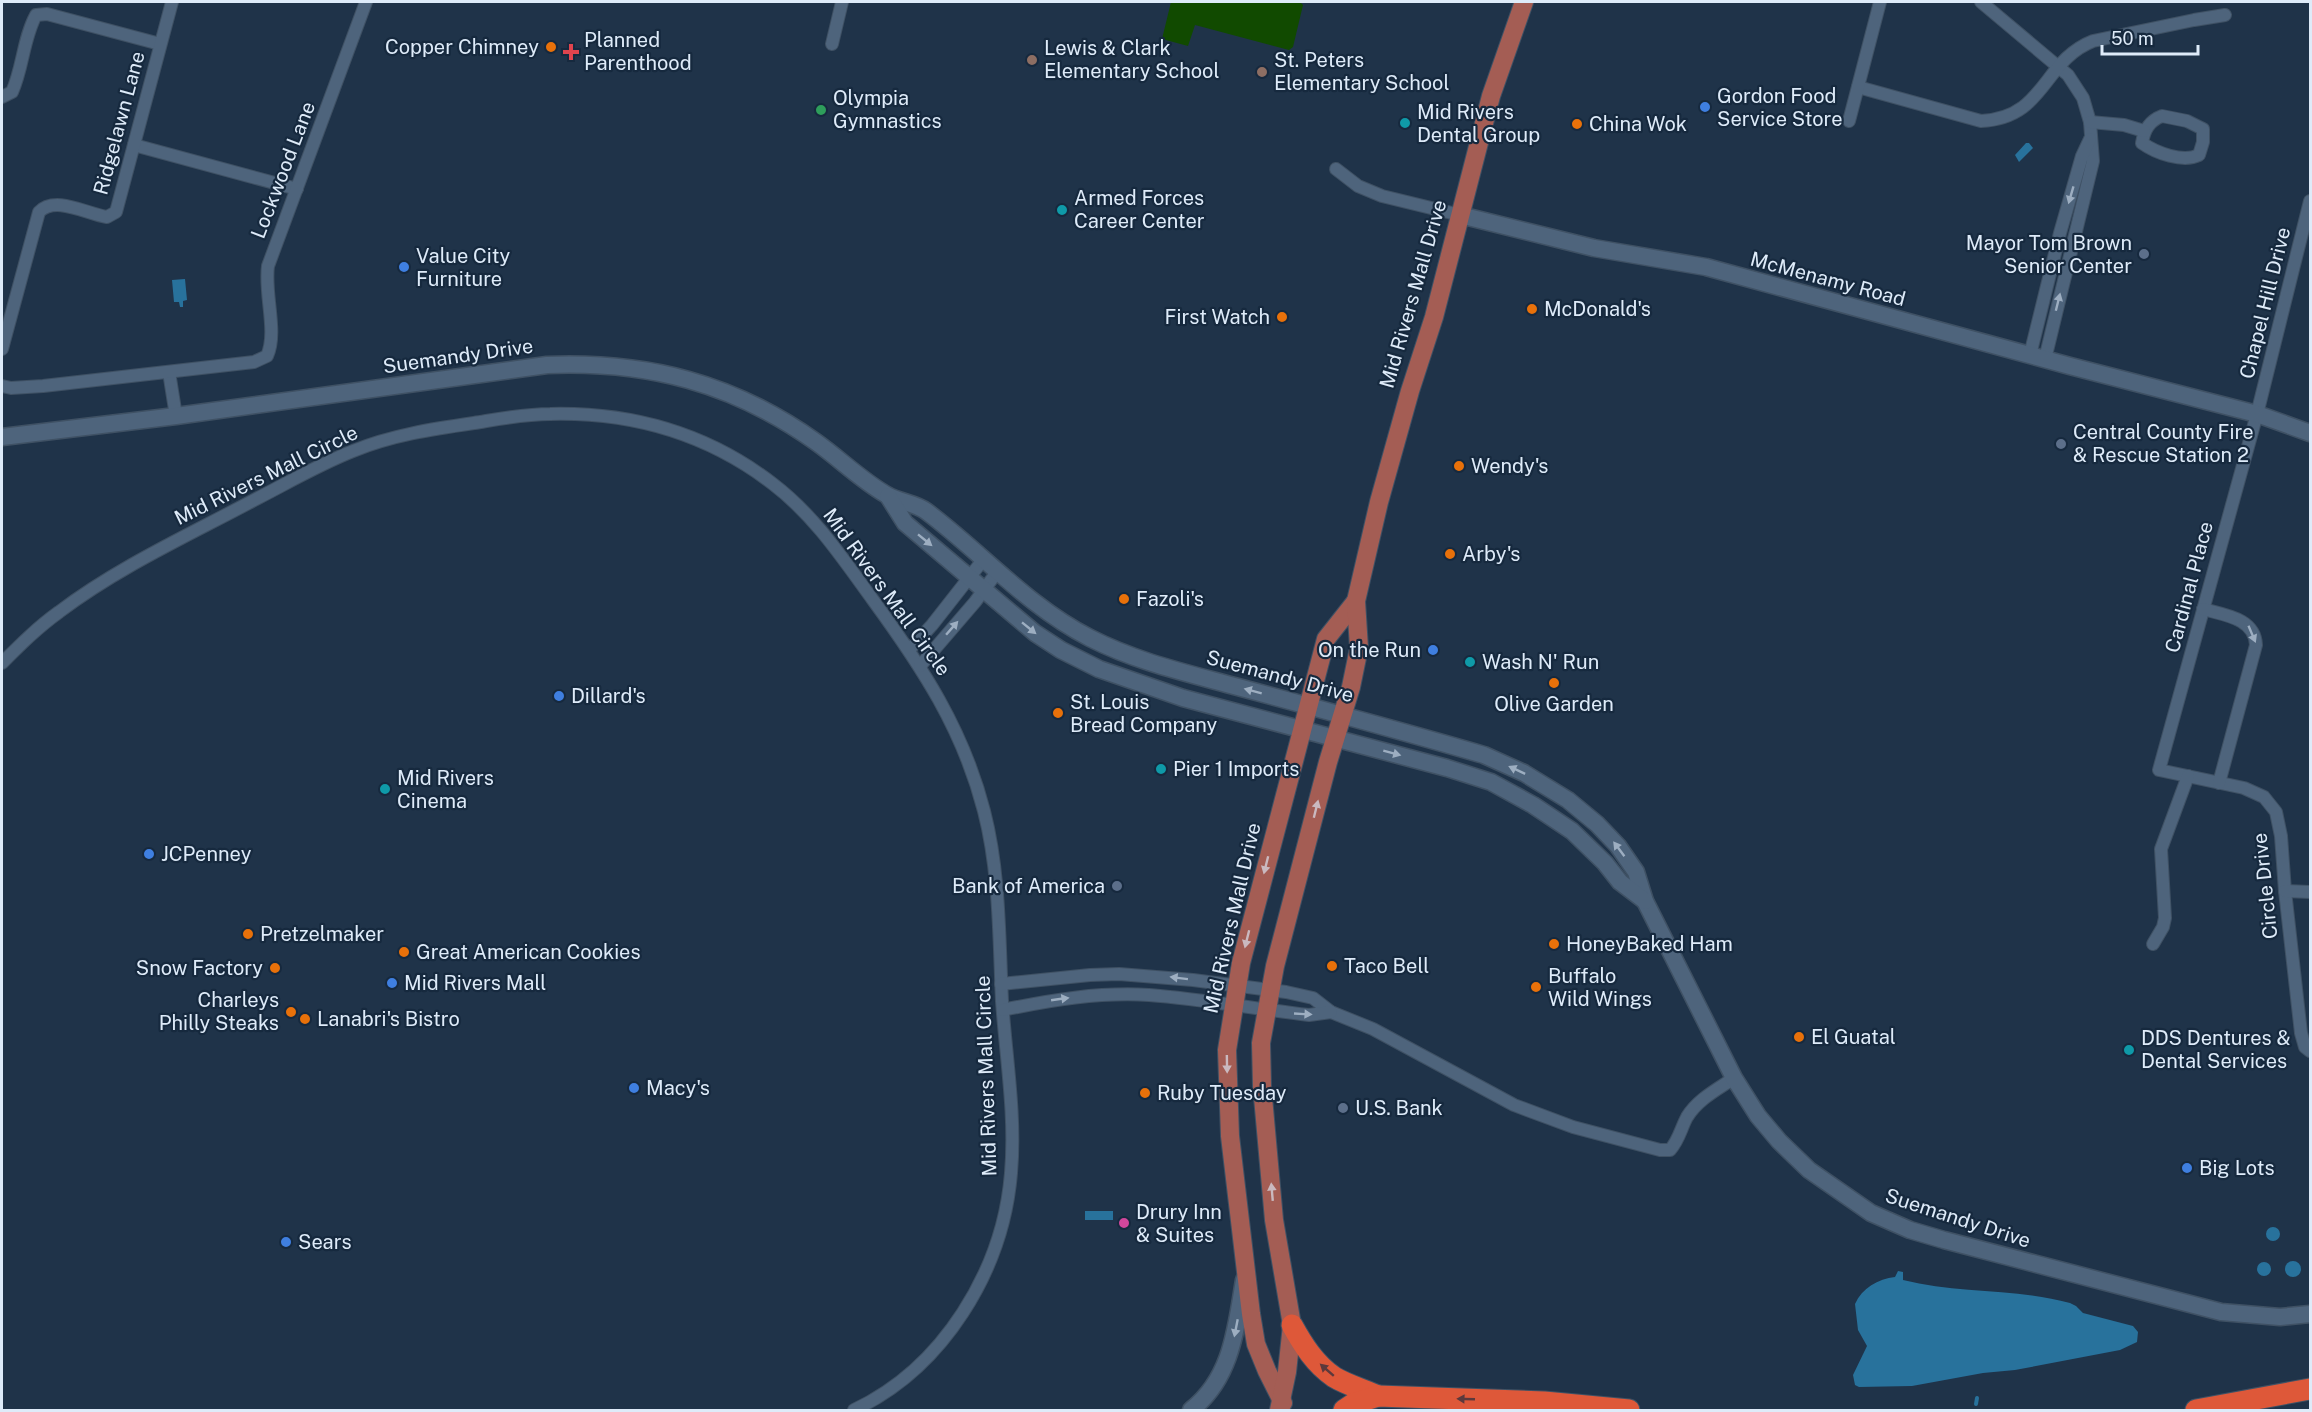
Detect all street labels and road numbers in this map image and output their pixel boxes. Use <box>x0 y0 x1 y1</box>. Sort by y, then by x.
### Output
street label: Ridgelawn Lane <box>88 49 150 197</box>
street label: Lockwood Lane <box>246 98 320 242</box>
street label: Mid Rivers Mall Drive <box>1375 197 1451 391</box>
street label: Chapel Hill Drive <box>2235 225 2295 381</box>
street label: McMenamy Road <box>1748 247 1908 311</box>
street label: Suemandy Drive <box>381 334 535 378</box>
street label: Mid Rivers Mall Circle <box>170 420 362 530</box>
street label: Mid Rivers Mall Circle <box>818 504 956 680</box>
street label: Cardinal Place <box>2160 519 2218 655</box>
street label: Suemandy Drive <box>1204 645 1356 707</box>
street label: Mid Rivers Mall Drive <box>1198 820 1266 1016</box>
street label: Circle Drive <box>2247 832 2283 940</box>
street label: Mid Rivers Mall Circle <box>970 975 1002 1177</box>
street label: Suemandy Drive <box>1882 1183 2034 1253</box>

